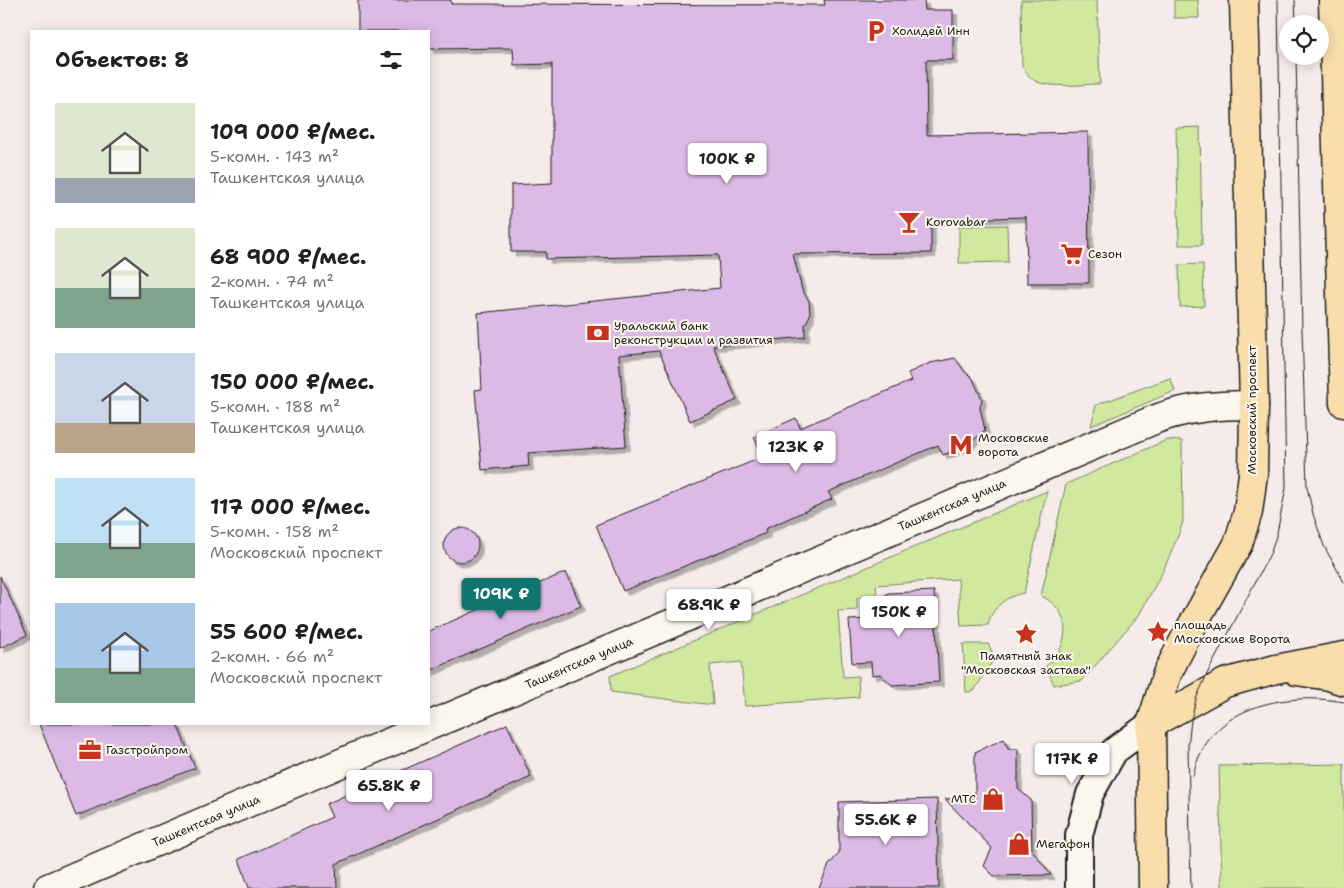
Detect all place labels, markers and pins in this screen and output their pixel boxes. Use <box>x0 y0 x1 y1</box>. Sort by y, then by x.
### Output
parking icon: Холидей Инн <box>863 18 889 44</box>
place label: Холидей Инн <box>892 23 970 39</box>
pin: 100K ₽ <box>686 142 768 185</box>
bar icon: Korovabar <box>896 209 922 235</box>
place label: Korovabar <box>926 214 986 230</box>
supermarket icon: Сезон <box>1059 241 1085 267</box>
place label: Сезон <box>1088 246 1122 262</box>
place label: Уральский банк реконструкции и развития <box>614 318 773 348</box>
bank icon: Уральский банк реконструкции и развития <box>585 320 611 346</box>
pin: 123K ₽ <box>755 430 837 473</box>
place label: Московские ворота <box>978 430 1049 460</box>
metro station icon: Московские ворота <box>948 432 974 458</box>
pin: 109K ₽ <box>460 578 542 620</box>
pin: 68.9K ₽ <box>663 588 755 631</box>
pin: 150K ₽ <box>858 596 940 638</box>
place label: площадь Московские Ворота <box>1174 617 1291 647</box>
place icon: площадь Московские Ворота <box>1145 619 1171 645</box>
place icon: Памятный знак "Московская застава" <box>1013 621 1039 647</box>
place label: Памятный знак "Московская застава" <box>961 648 1091 678</box>
office icon: Газстройпром <box>77 737 103 763</box>
place label: Газстройпром <box>106 742 188 758</box>
pin: 117K ₽ <box>1031 742 1113 785</box>
pin: 65.8K ₽ <box>343 770 435 812</box>
shop icon: МТС <box>980 786 1006 812</box>
place label: МТС <box>951 791 976 807</box>
pin: 55.6K ₽ <box>840 804 932 846</box>
shop icon: Мегафон <box>1006 831 1032 857</box>
place label: Мегафон <box>1036 836 1090 852</box>

